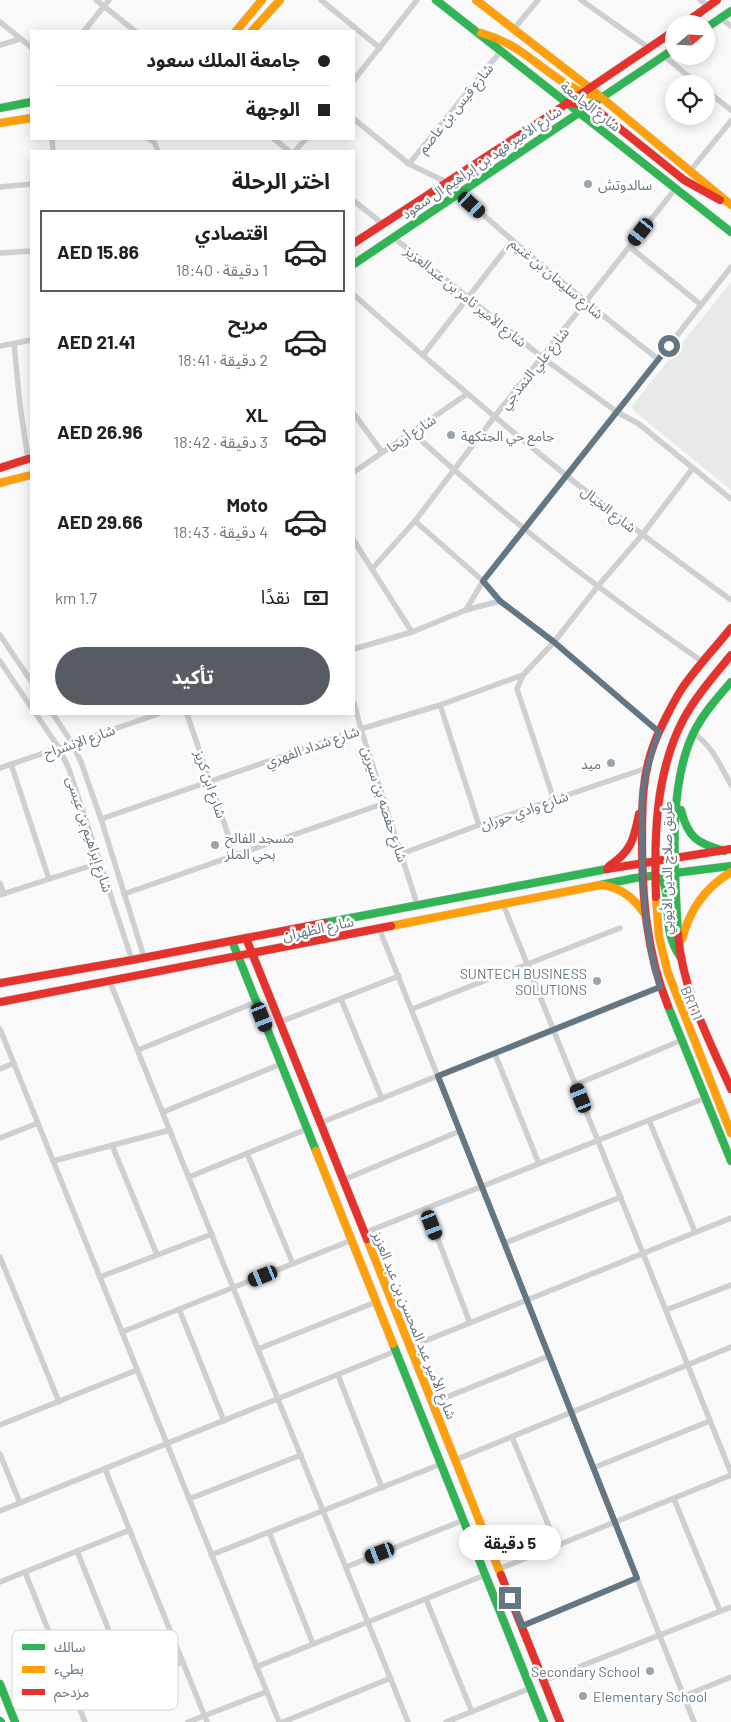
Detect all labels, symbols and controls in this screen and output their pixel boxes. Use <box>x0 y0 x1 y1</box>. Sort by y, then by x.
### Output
north arrow <box>665 15 715 65</box>
map controls <box>665 15 715 125</box>
text: جامعة الملك سعود <box>146 48 300 71</box>
street label: شارع قيس بن عاصم <box>414 60 499 158</box>
button: locate <box>665 75 715 125</box>
street label: شارع الجامعة <box>556 77 624 137</box>
text: الوجهة <box>246 97 300 120</box>
street label: شارع الأمير فهد بن إبراهيم ال سعود <box>398 102 566 225</box>
text: اختر الرحلة <box>232 167 330 193</box>
place label: سالدوتش <box>598 176 652 194</box>
marker: سالدوتش <box>582 178 594 190</box>
car <box>455 189 488 221</box>
car <box>625 216 656 248</box>
text: اقتصادي <box>195 221 268 244</box>
icon: car <box>283 229 328 274</box>
street label: شارع سليمان بن غنيم <box>505 234 607 324</box>
text: AED 15.86 <box>57 240 139 263</box>
street label: شارع الأمير ثامر بن عبدالعزيز <box>399 241 530 353</box>
text: 1 دقيقة · 18:40 <box>176 260 268 279</box>
text: مريح <box>228 311 268 334</box>
icon: car <box>283 319 328 364</box>
street label: شارع علي النمذجي <box>496 324 575 414</box>
text: AED 21.41 <box>57 330 135 353</box>
route start <box>658 335 680 357</box>
text: 2 دقيقة · 18:41 <box>178 350 268 369</box>
text: XL <box>245 403 268 426</box>
icon: car <box>283 409 328 454</box>
street label: شارع أريحا <box>383 410 440 458</box>
text: AED 26.96 <box>57 420 143 443</box>
place label: جامع حي الجتكهة <box>461 427 554 447</box>
marker: جامع حي الجتكهة <box>445 429 457 441</box>
text: 3 دقيقة · 18:42 <box>174 432 268 451</box>
street label: شارع الخيال <box>576 482 640 538</box>
text: Moto <box>226 493 268 516</box>
icon: car <box>283 499 328 544</box>
text: AED 29.66 <box>57 510 143 533</box>
text: 4 دقيقة · 18:43 <box>173 522 268 541</box>
icon: cash <box>302 584 330 612</box>
text: نقدًا <box>261 585 290 608</box>
text: 1.7 km <box>55 588 97 607</box>
button: تأكيد <box>55 647 330 705</box>
street label: شارع الإنشراح <box>41 721 118 764</box>
street label: شارع شداد الفهري <box>263 722 362 773</box>
street label: شارع حفصه بن سيرين <box>355 744 412 865</box>
street label: شارع ابن كريز <box>188 747 231 821</box>
place label: ميد <box>581 755 601 772</box>
marker: ميد <box>605 757 617 769</box>
street label: شارع إبراهيم بن عيسى <box>60 774 117 895</box>
street label: شارع وادي حوران <box>478 787 572 836</box>
street label: طريق صلاح الدين الأيوبي <box>658 801 678 935</box>
place label: مسجد الفالح بحي الملز <box>224 829 294 865</box>
marker: مسجد الفالح بحي الملز <box>209 839 221 851</box>
street label: شارع الظهران <box>281 912 356 947</box>
place label: SUNTECH BUSINESS SOLUTIONS <box>460 965 587 998</box>
marker: SUNTECH BUSINESS SOLUTIONS <box>591 975 603 987</box>
street label: BRT11 <box>678 984 706 1022</box>
car <box>249 1000 274 1034</box>
car <box>568 1081 593 1115</box>
car <box>419 1208 444 1242</box>
street label: شارع الأمير عبد المحسن بن عبد العزيز <box>366 1227 461 1423</box>
car <box>246 1263 279 1289</box>
callout: 5 دقيقة <box>459 1526 561 1560</box>
text: 5 دقيقة <box>484 1533 536 1552</box>
car <box>363 1541 396 1565</box>
route end <box>499 1587 521 1609</box>
legend <box>12 1630 178 1710</box>
text: سالك <box>54 1638 86 1655</box>
text: بطيء <box>54 1660 84 1680</box>
place label: Secondary School <box>531 1663 640 1680</box>
marker: Secondary School <box>644 1665 656 1677</box>
text: مزدحم <box>54 1683 89 1703</box>
place label: Elementary School <box>593 1688 707 1705</box>
marker: Elementary School <box>577 1690 589 1702</box>

